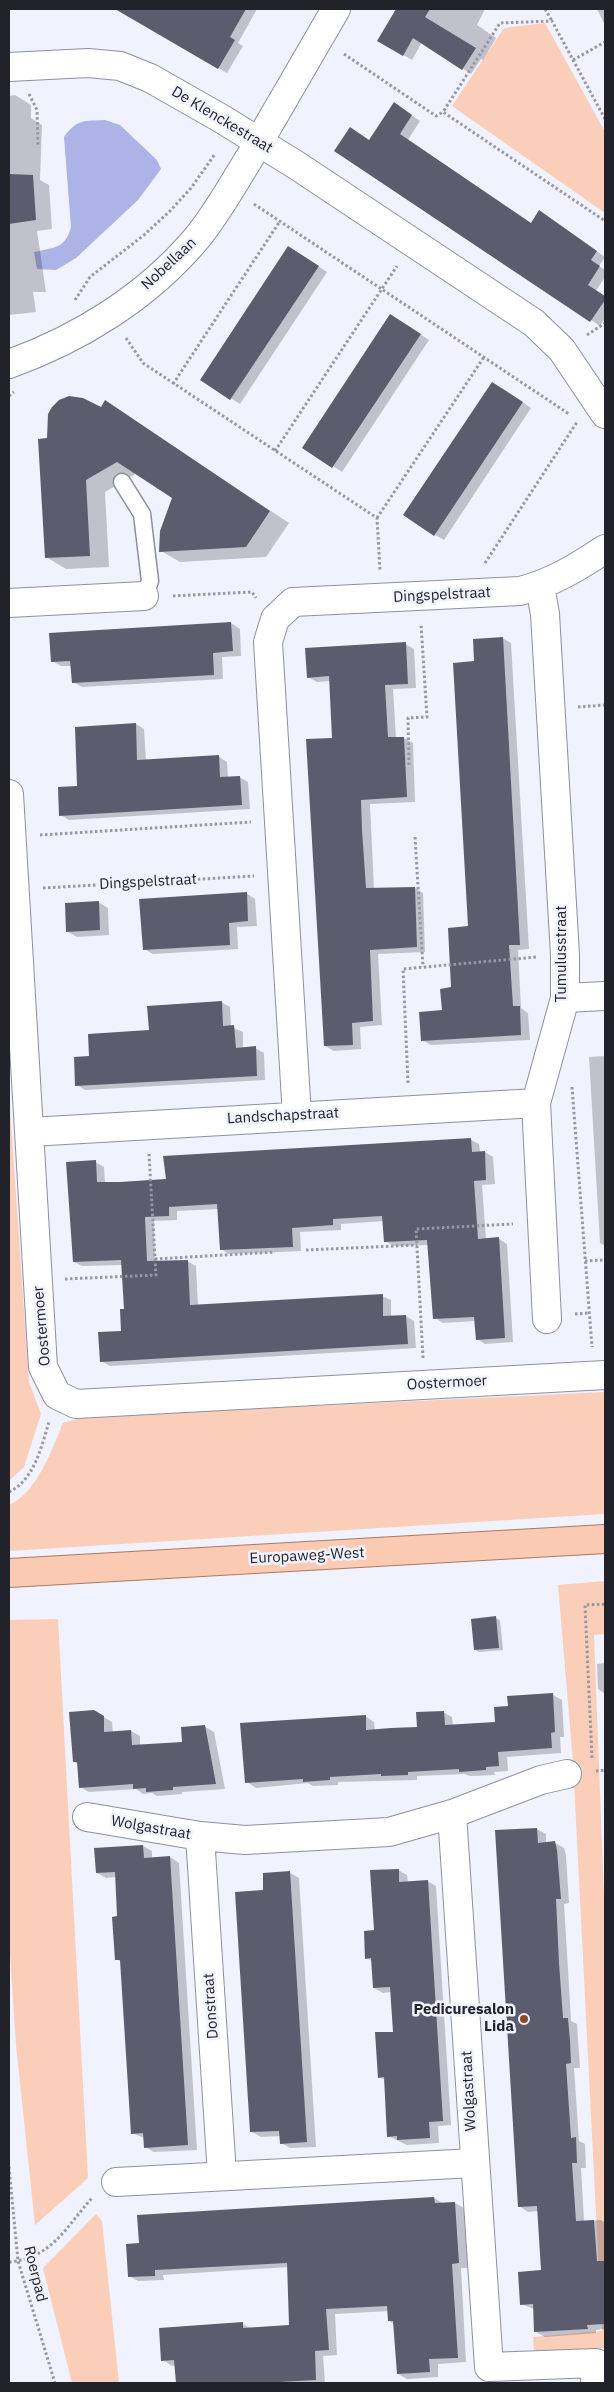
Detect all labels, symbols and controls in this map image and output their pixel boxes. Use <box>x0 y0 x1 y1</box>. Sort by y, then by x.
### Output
street label: De Klenckestraat <box>168 83 276 157</box>
street label: Nobellaan <box>138 234 200 294</box>
street label: Dingspelstraat <box>393 583 491 607</box>
street label: Dingspelstraat <box>99 870 197 894</box>
street label: Tumulusstraat <box>553 906 571 1002</box>
street label: Landschapstraat <box>227 1104 339 1128</box>
street label: Oostermoer <box>30 1285 54 1367</box>
street label: Oostermoer <box>406 1372 488 1394</box>
street label: Europaweg-West <box>249 1544 365 1568</box>
street label: Wolgastraat <box>110 1812 192 1844</box>
street label: Donstraat <box>200 1972 222 2040</box>
place label: Pedicuresalon Lida <box>413 2001 514 2036</box>
marker: Pedicuresalon Lida <box>518 2013 530 2025</box>
street label: Wolgastraat <box>458 2050 480 2132</box>
street label: Roerpad <box>19 2244 51 2304</box>

